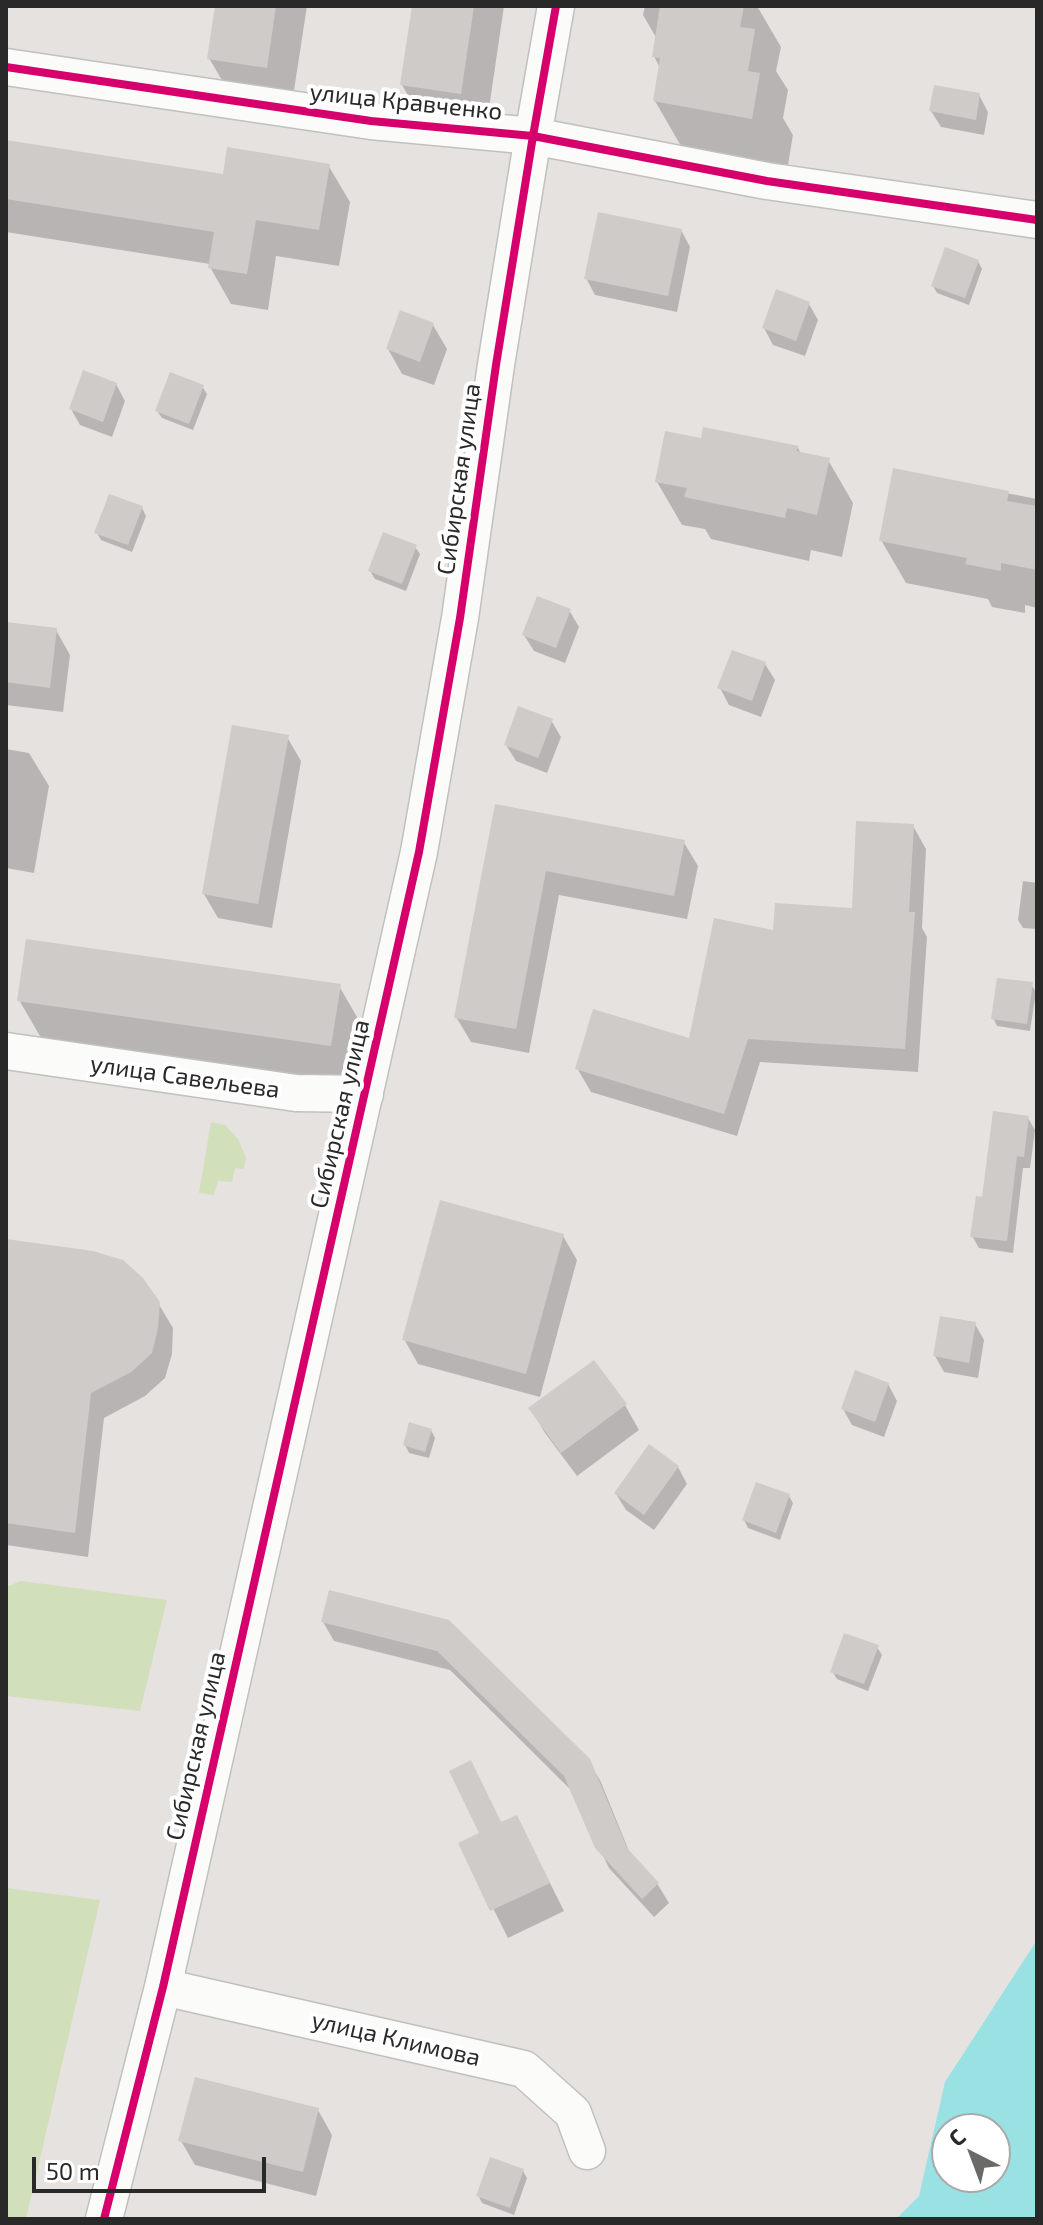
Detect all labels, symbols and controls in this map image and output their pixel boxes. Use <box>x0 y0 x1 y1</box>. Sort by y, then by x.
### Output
street label: улица Кравченко <box>308 78 504 126</box>
street label: Сибирская улица <box>431 381 487 577</box>
street label: Сибирская улица <box>304 1017 376 1211</box>
street label: улица Савельева <box>88 1049 282 1105</box>
street label: Сибирская улица <box>160 1649 232 1843</box>
street label: улица Климова <box>309 2006 483 2072</box>
north arrow <box>931 2113 1011 2193</box>
text: С <box>943 2123 970 2151</box>
scale bar <box>36 2141 270 2191</box>
text: 50 m <box>46 2156 100 2185</box>

